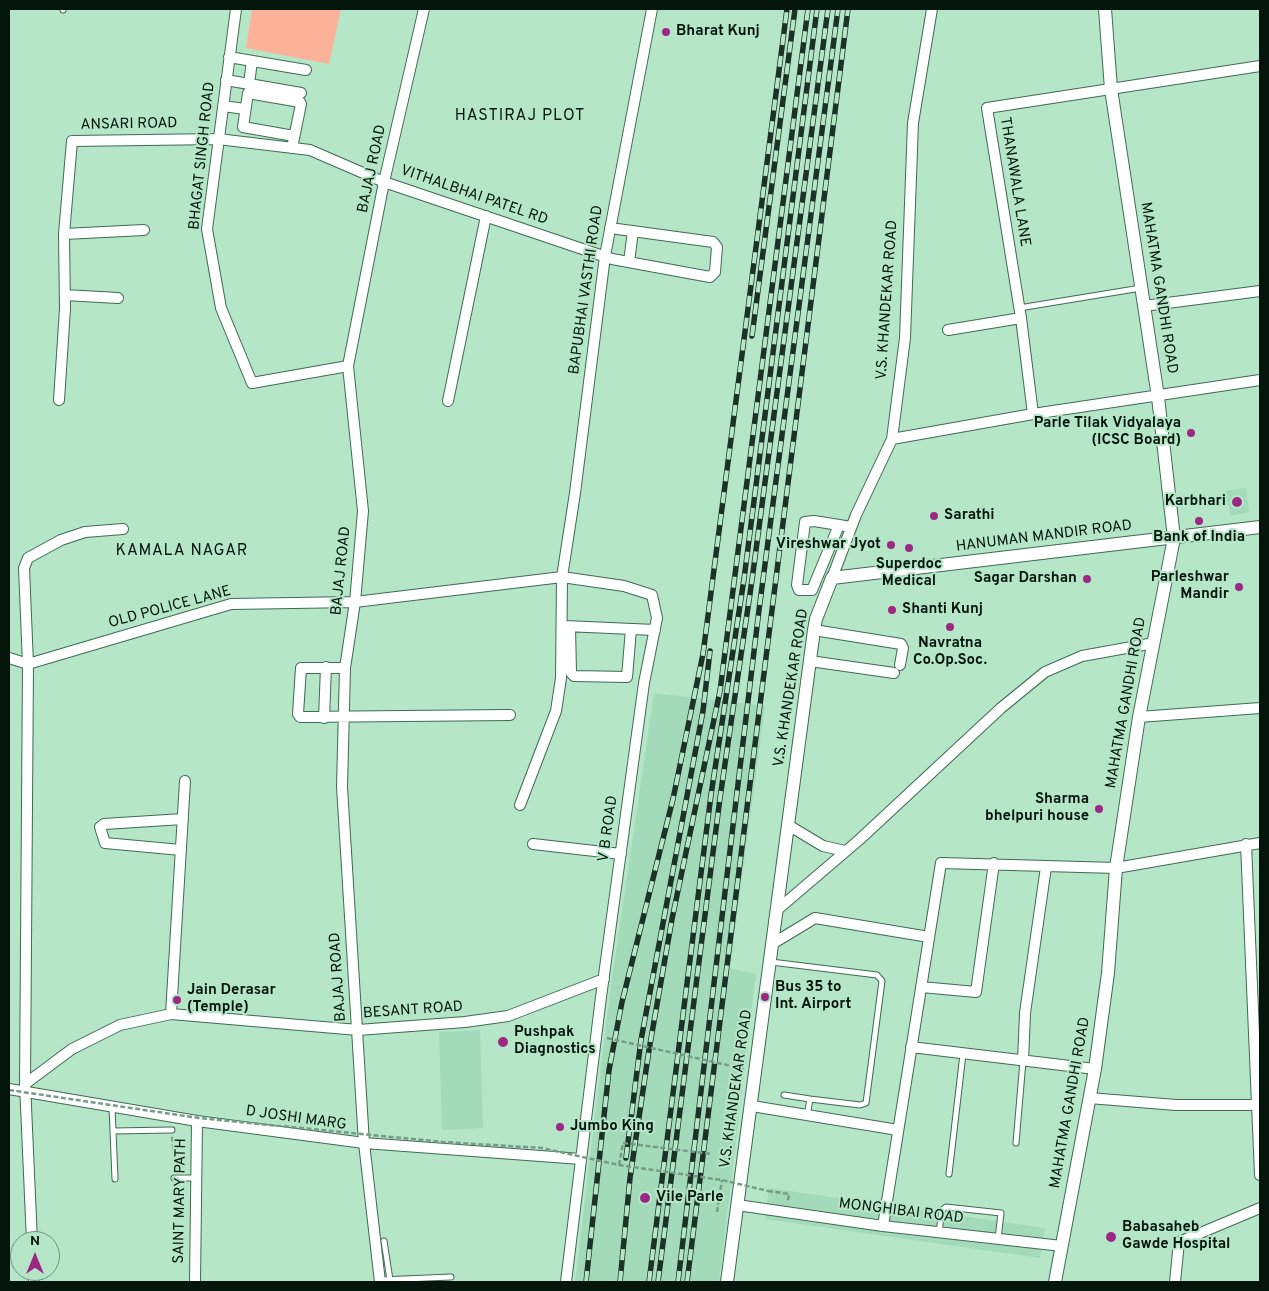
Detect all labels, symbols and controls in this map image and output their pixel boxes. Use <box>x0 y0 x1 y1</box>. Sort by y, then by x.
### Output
place label: Bharat Kunj <box>676 23 760 41</box>
marker: Bharat Kunj <box>660 26 672 38</box>
street label: BHAGAT SINGH ROAD <box>186 81 220 231</box>
district label: HASTIRAJ PLOT <box>453 107 587 127</box>
street label: ANSARI ROAD <box>80 115 178 135</box>
street label: THANAWALA LANE <box>995 116 1033 248</box>
street label: BAJAJ ROAD <box>355 123 391 215</box>
street label: VITHALBHAI PATEL RD <box>398 162 550 230</box>
street label: MAHATMA GANDHI ROAD <box>1136 201 1180 375</box>
street label: BAPUBHAI VASTHI ROAD <box>566 204 608 376</box>
street label: V.S. KHANDEKAR ROAD <box>873 219 903 381</box>
place label: Parle Tilak Vidyalaya (ICSC Board) <box>1034 415 1181 450</box>
marker: Parle Tilak Vidyalaya (ICSC Board) <box>1185 427 1197 439</box>
place label: Karbhari <box>1165 493 1226 511</box>
marker: Karbhari <box>1230 495 1244 509</box>
place label: Sarathi <box>944 507 995 525</box>
marker: Sarathi <box>928 510 940 522</box>
marker: Bank of India <box>1193 515 1205 527</box>
street label: HANUMAN MANDIR ROAD <box>955 517 1133 557</box>
street label: BAJAJ ROAD <box>328 525 356 617</box>
place label: Bank of India <box>1153 529 1245 547</box>
place label: Vireshwar Jyot <box>776 536 881 554</box>
marker: Vireshwar Jyot <box>885 539 897 551</box>
district label: KAMALA NAGAR <box>114 542 250 562</box>
marker: Superdoc Medical <box>903 542 915 554</box>
place label: Superdoc Medical <box>876 556 942 591</box>
place label: Parleshwar Mandir <box>1151 569 1229 604</box>
place label: Sagar Darshan <box>974 570 1077 588</box>
marker: Sagar Darshan <box>1081 573 1093 585</box>
marker: Parleshwar Mandir <box>1233 581 1245 593</box>
street label: OLD POLICE LANE <box>107 583 233 633</box>
place label: Shanti Kunj <box>902 601 983 619</box>
marker: Shanti Kunj <box>886 604 898 616</box>
street label: V.S. KHANDEKAR ROAD <box>771 607 813 769</box>
street label: MAHATMA GANDHI ROAD <box>1103 616 1151 790</box>
marker: Navratna Co.Op.Soc. <box>944 621 956 633</box>
place label: Navratna Co.Op.Soc. <box>913 635 987 670</box>
place label: Sharma bhelpuri house <box>985 791 1089 826</box>
street label: V B ROAD <box>595 795 623 863</box>
marker: Sharma bhelpuri house <box>1093 803 1105 815</box>
street label: BAJAJ ROAD <box>327 932 351 1022</box>
place label: Bus 35 to Int. Airport <box>775 979 851 1014</box>
place label: Jain Derasar (Temple) <box>187 982 276 1017</box>
marker: Bus 35 to Int. Airport <box>759 991 771 1003</box>
marker: Jain Derasar (Temple) <box>171 994 183 1006</box>
street label: BESANT ROAD <box>362 999 464 1023</box>
street label: V.S. KHANDEKAR ROAD <box>717 1008 757 1170</box>
street label: MAHATMA GANDHI ROAD <box>1047 1016 1095 1190</box>
place label: Pushpak Diagnostics <box>514 1024 596 1059</box>
marker: Pushpak Diagnostics <box>496 1035 510 1049</box>
street label: D JOSHI MARG <box>244 1103 348 1135</box>
place label: Jumbo King <box>570 1118 654 1136</box>
marker: Jumbo King <box>554 1121 566 1133</box>
street label: SAINT MARY PATH <box>171 1138 191 1264</box>
place label: Vile Parle <box>656 1189 724 1207</box>
marker: Vile Parle <box>638 1191 652 1205</box>
street label: MONGHIBAI ROAD <box>837 1195 965 1229</box>
place label: Babasaheb Gawde Hospital <box>1122 1219 1230 1254</box>
marker: Babasaheb Gawde Hospital <box>1104 1230 1118 1244</box>
north arrow <box>10 1231 60 1281</box>
text: N <box>30 1233 40 1250</box>

